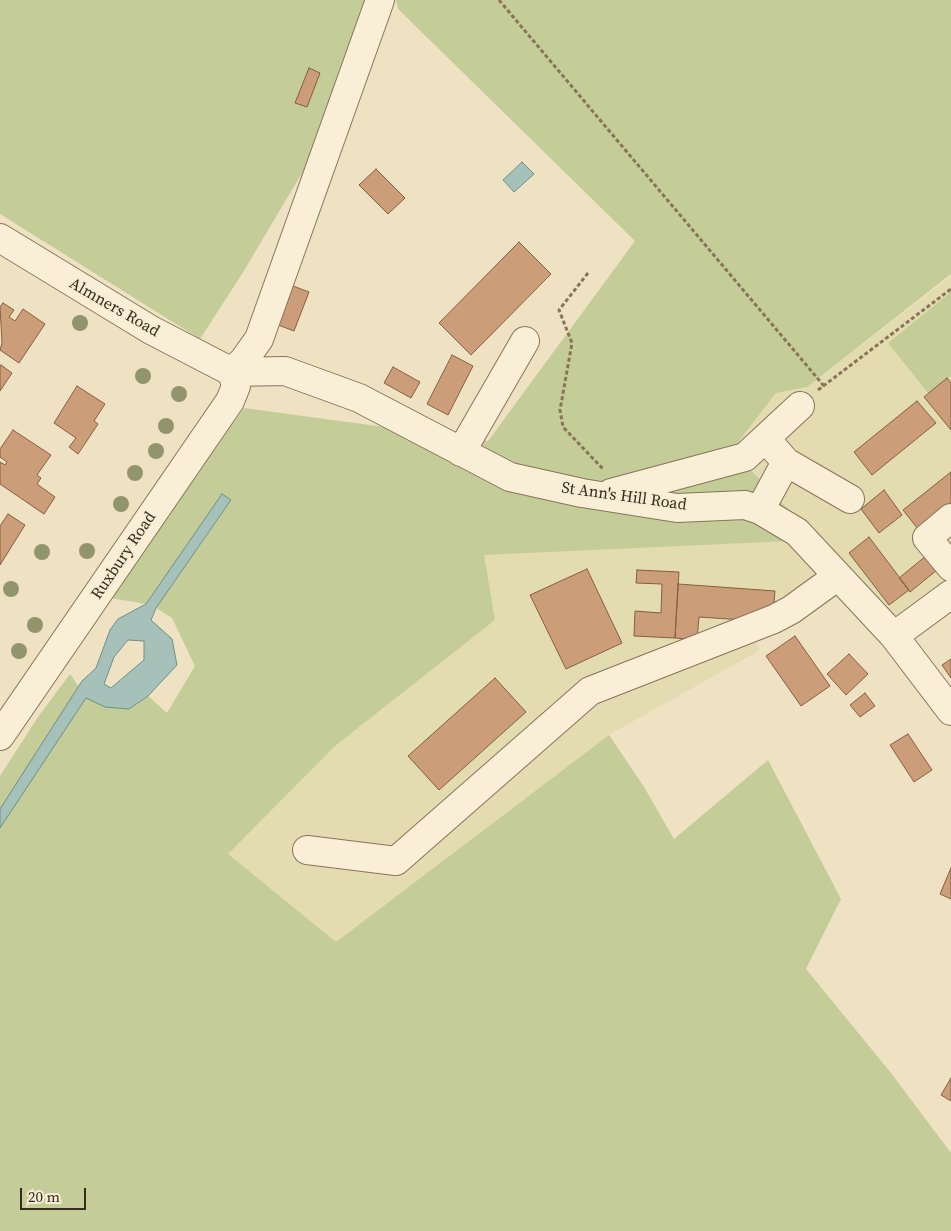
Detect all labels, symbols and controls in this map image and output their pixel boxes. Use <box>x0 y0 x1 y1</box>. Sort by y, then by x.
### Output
street label: Almners Road <box>65 274 163 342</box>
street label: St Ann's Hill Road <box>560 479 688 515</box>
street label: Ruxbury Road <box>88 509 160 603</box>
scale bar <box>22 1178 89 1210</box>
text: 20 m <box>28 1186 60 1207</box>

